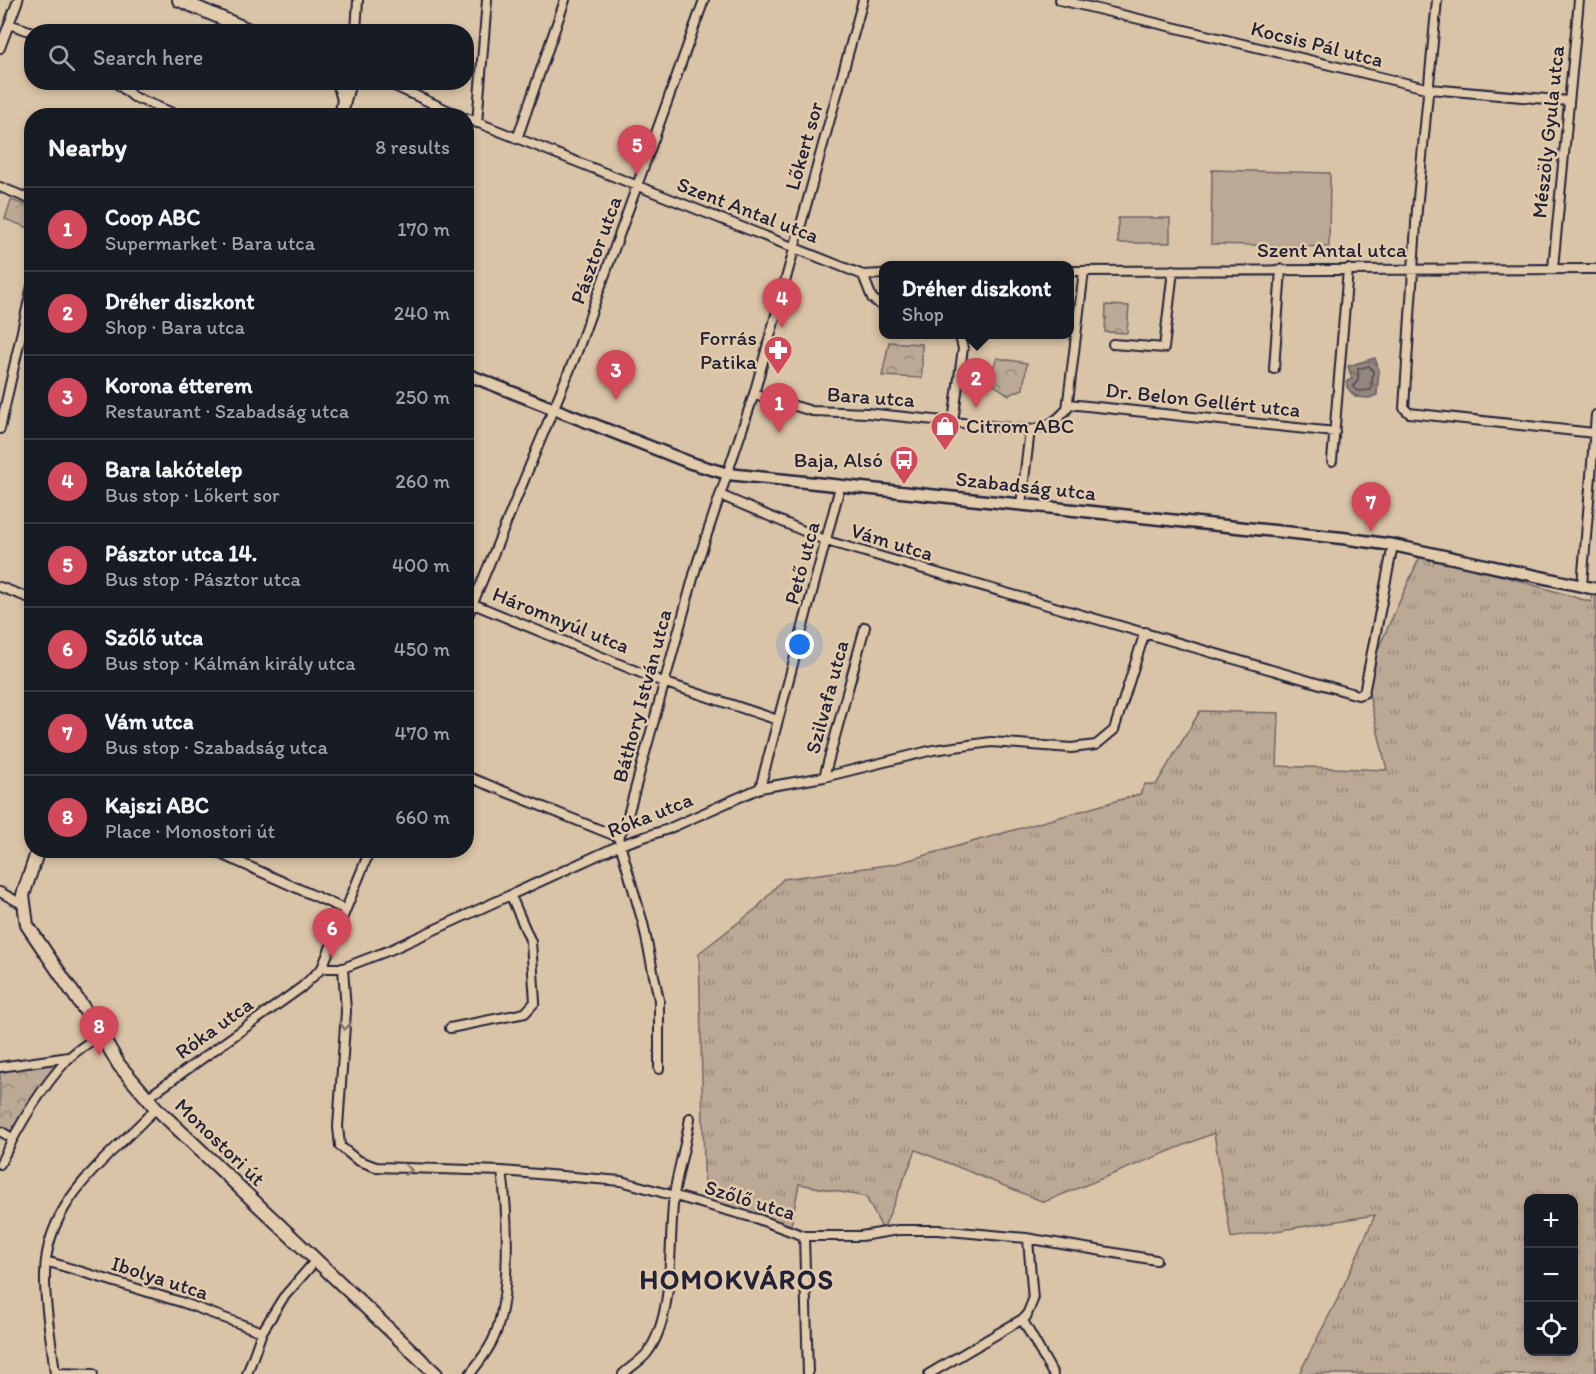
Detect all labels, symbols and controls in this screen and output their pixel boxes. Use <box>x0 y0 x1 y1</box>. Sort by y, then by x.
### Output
street label: Kocsis Pál utca <box>1248 15 1386 72</box>
search box <box>24 24 474 90</box>
icon: search <box>45 41 78 74</box>
text: Search here <box>93 44 203 71</box>
street label: Mészöly Gyula utca <box>1526 44 1569 220</box>
street label: Lőkert sor <box>779 99 828 193</box>
pin: 5 <box>618 126 656 175</box>
text: Nearby <box>48 131 127 163</box>
text: 8 results <box>375 135 450 159</box>
street label: Szent Antal utca <box>674 171 823 248</box>
street label: Pásztor utca <box>564 192 627 307</box>
text: Coop ABC <box>105 204 200 231</box>
text: 1 <box>63 217 72 241</box>
text: 170 m <box>397 217 450 241</box>
text: Supermarket · Bara utca <box>105 231 315 255</box>
street label: Szent Antal utca <box>1257 237 1407 262</box>
popup <box>879 261 1074 339</box>
text: Dréher diszkont <box>902 275 1051 302</box>
pin: 4 <box>762 278 802 328</box>
text: Dréher diszkont <box>105 288 255 315</box>
text: 2 <box>62 301 73 325</box>
text: 240 m <box>394 301 450 325</box>
text: Shop <box>902 302 944 326</box>
text: Shop · Bara utca <box>105 315 245 339</box>
place label: Forrás Patika <box>700 325 757 374</box>
pharmacy icon: Forrás Patika <box>762 334 794 376</box>
pin: 3 <box>596 350 636 400</box>
pin: 2 <box>956 358 996 408</box>
text: Korona étterem <box>105 372 253 399</box>
street label: Dr. Belon Gellért utca <box>1104 377 1302 422</box>
street label: Bara utca <box>826 381 916 412</box>
pin: 1 <box>760 384 798 433</box>
text: 3 <box>62 385 73 409</box>
text: 250 m <box>395 385 450 409</box>
text: Restaurant · Szabadság utca <box>105 399 349 423</box>
shop icon: Citrom ABC <box>929 410 961 452</box>
place label: Citrom ABC <box>966 413 1074 438</box>
bus stop icon: Baja, Alsó <box>888 444 920 486</box>
place label: Baja, Alsó <box>794 447 883 472</box>
text: Bara lakótelep <box>105 456 242 483</box>
street label: Szabadság utca <box>955 466 1098 505</box>
text: 4 <box>61 469 74 493</box>
text: 260 m <box>395 469 450 493</box>
pin: 7 <box>1352 482 1390 532</box>
text: Bus stop · Lőkert sor <box>105 483 280 507</box>
street label: Vám utca <box>848 517 936 566</box>
street label: Pető utca <box>778 519 825 607</box>
text: Pásztor utca 14. <box>105 540 257 567</box>
text: 5 <box>62 553 73 577</box>
text: 400 m <box>392 553 450 577</box>
text: Bus stop · Pásztor utca <box>105 567 301 591</box>
street label: Háromnyúl utca <box>489 581 633 658</box>
street label: Báthory István utca <box>606 607 677 785</box>
text: Szőlő utca <box>105 624 203 651</box>
your location <box>785 630 814 659</box>
text: 6 <box>62 637 73 661</box>
text: 450 m <box>394 637 450 661</box>
street label: Szilvafa utca <box>799 638 854 756</box>
text: Bus stop · Kálmán király utca <box>105 651 356 675</box>
text: Vám utca <box>105 708 194 735</box>
text: 7 <box>63 721 72 745</box>
text: 470 m <box>394 721 450 745</box>
text: Bus stop · Szabadság utca <box>105 735 328 759</box>
street label: Róka utca <box>603 786 696 843</box>
text: Kajszi ABC <box>105 792 209 819</box>
text: 8 <box>62 805 73 829</box>
text: 660 m <box>395 805 450 829</box>
text: Place · Monostori út <box>105 819 275 843</box>
pin: 6 <box>312 908 352 958</box>
street label: Róka utca <box>170 991 258 1064</box>
pin: 8 <box>80 1006 118 1056</box>
one-way arrow <box>339 1022 352 1031</box>
street label: Monostori út <box>170 1092 271 1191</box>
one-way arrow <box>404 1163 413 1176</box>
street label: Szőlő utca <box>702 1174 799 1225</box>
map controls <box>1524 1194 1578 1356</box>
button: + <box>1524 1194 1578 1248</box>
button: − <box>1524 1248 1578 1302</box>
street label: Ibolya utca <box>108 1250 212 1305</box>
district label: HOMOKVÁROS <box>640 1263 834 1296</box>
button: locate <box>1524 1302 1578 1356</box>

